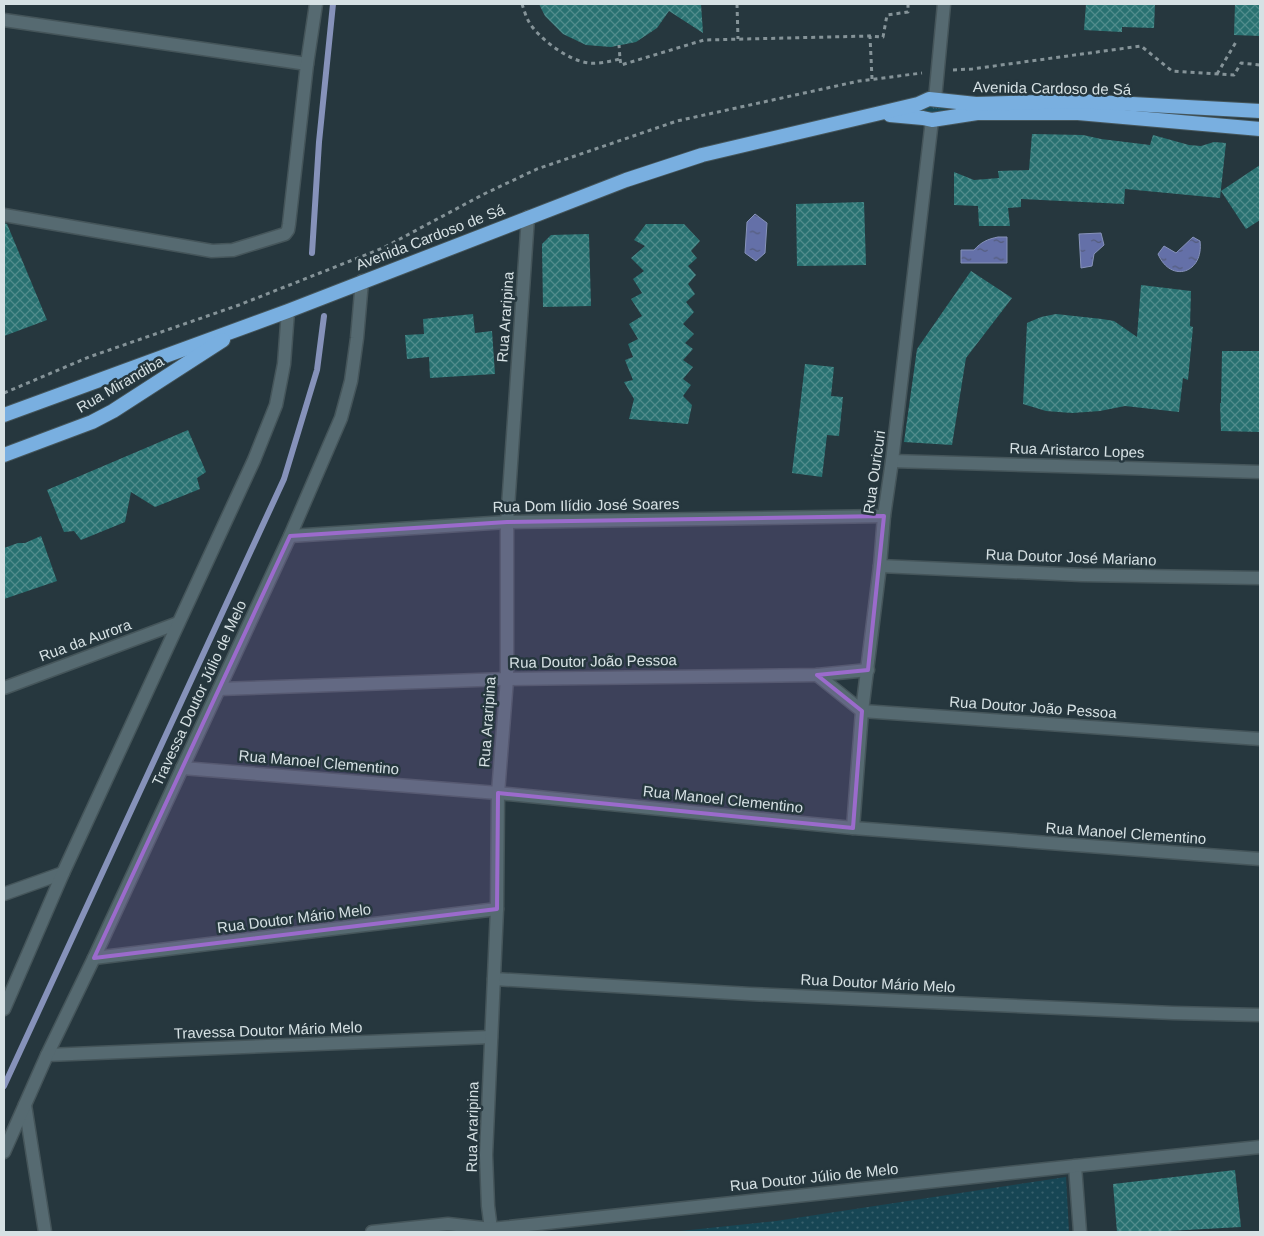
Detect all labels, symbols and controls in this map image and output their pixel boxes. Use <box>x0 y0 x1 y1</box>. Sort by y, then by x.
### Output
street label: Avenida Cardoso de Sá <box>973 78 1132 98</box>
street label: Avenida Cardoso de Sá <box>353 200 507 273</box>
street label: Rua Araripina <box>493 270 517 363</box>
street label: Rua Mirandiba <box>74 352 167 416</box>
street label: Rua Ouricuri <box>860 429 888 515</box>
street label: Rua Aristarco Lopes <box>1009 439 1145 461</box>
street label: Rua Dom Ilídio José Soares <box>492 495 680 515</box>
street label: Rua Doutor José Mariano <box>985 546 1157 568</box>
street label: Travessa Doutor Júlio de Melo <box>148 597 250 789</box>
street label: Rua da Aurora <box>37 615 134 665</box>
street label: Rua Doutor João Pessoa <box>509 651 678 671</box>
street label: Rua Araripina <box>475 675 499 768</box>
street label: Rua Doutor João Pessoa <box>949 693 1118 721</box>
street label: Rua Manoel Clementino <box>238 747 400 777</box>
street label: Rua Manoel Clementino <box>642 782 804 816</box>
street label: Rua Manoel Clementino <box>1045 819 1207 847</box>
street label: Rua Doutor Mário Melo <box>216 900 372 936</box>
street label: Rua Doutor Mário Melo <box>800 970 956 996</box>
street label: Travessa Doutor Mário Melo <box>173 1018 363 1042</box>
street label: Rua Araripina <box>463 1081 481 1173</box>
street label: Rua Doutor Júlio de Melo <box>729 1160 899 1194</box>

